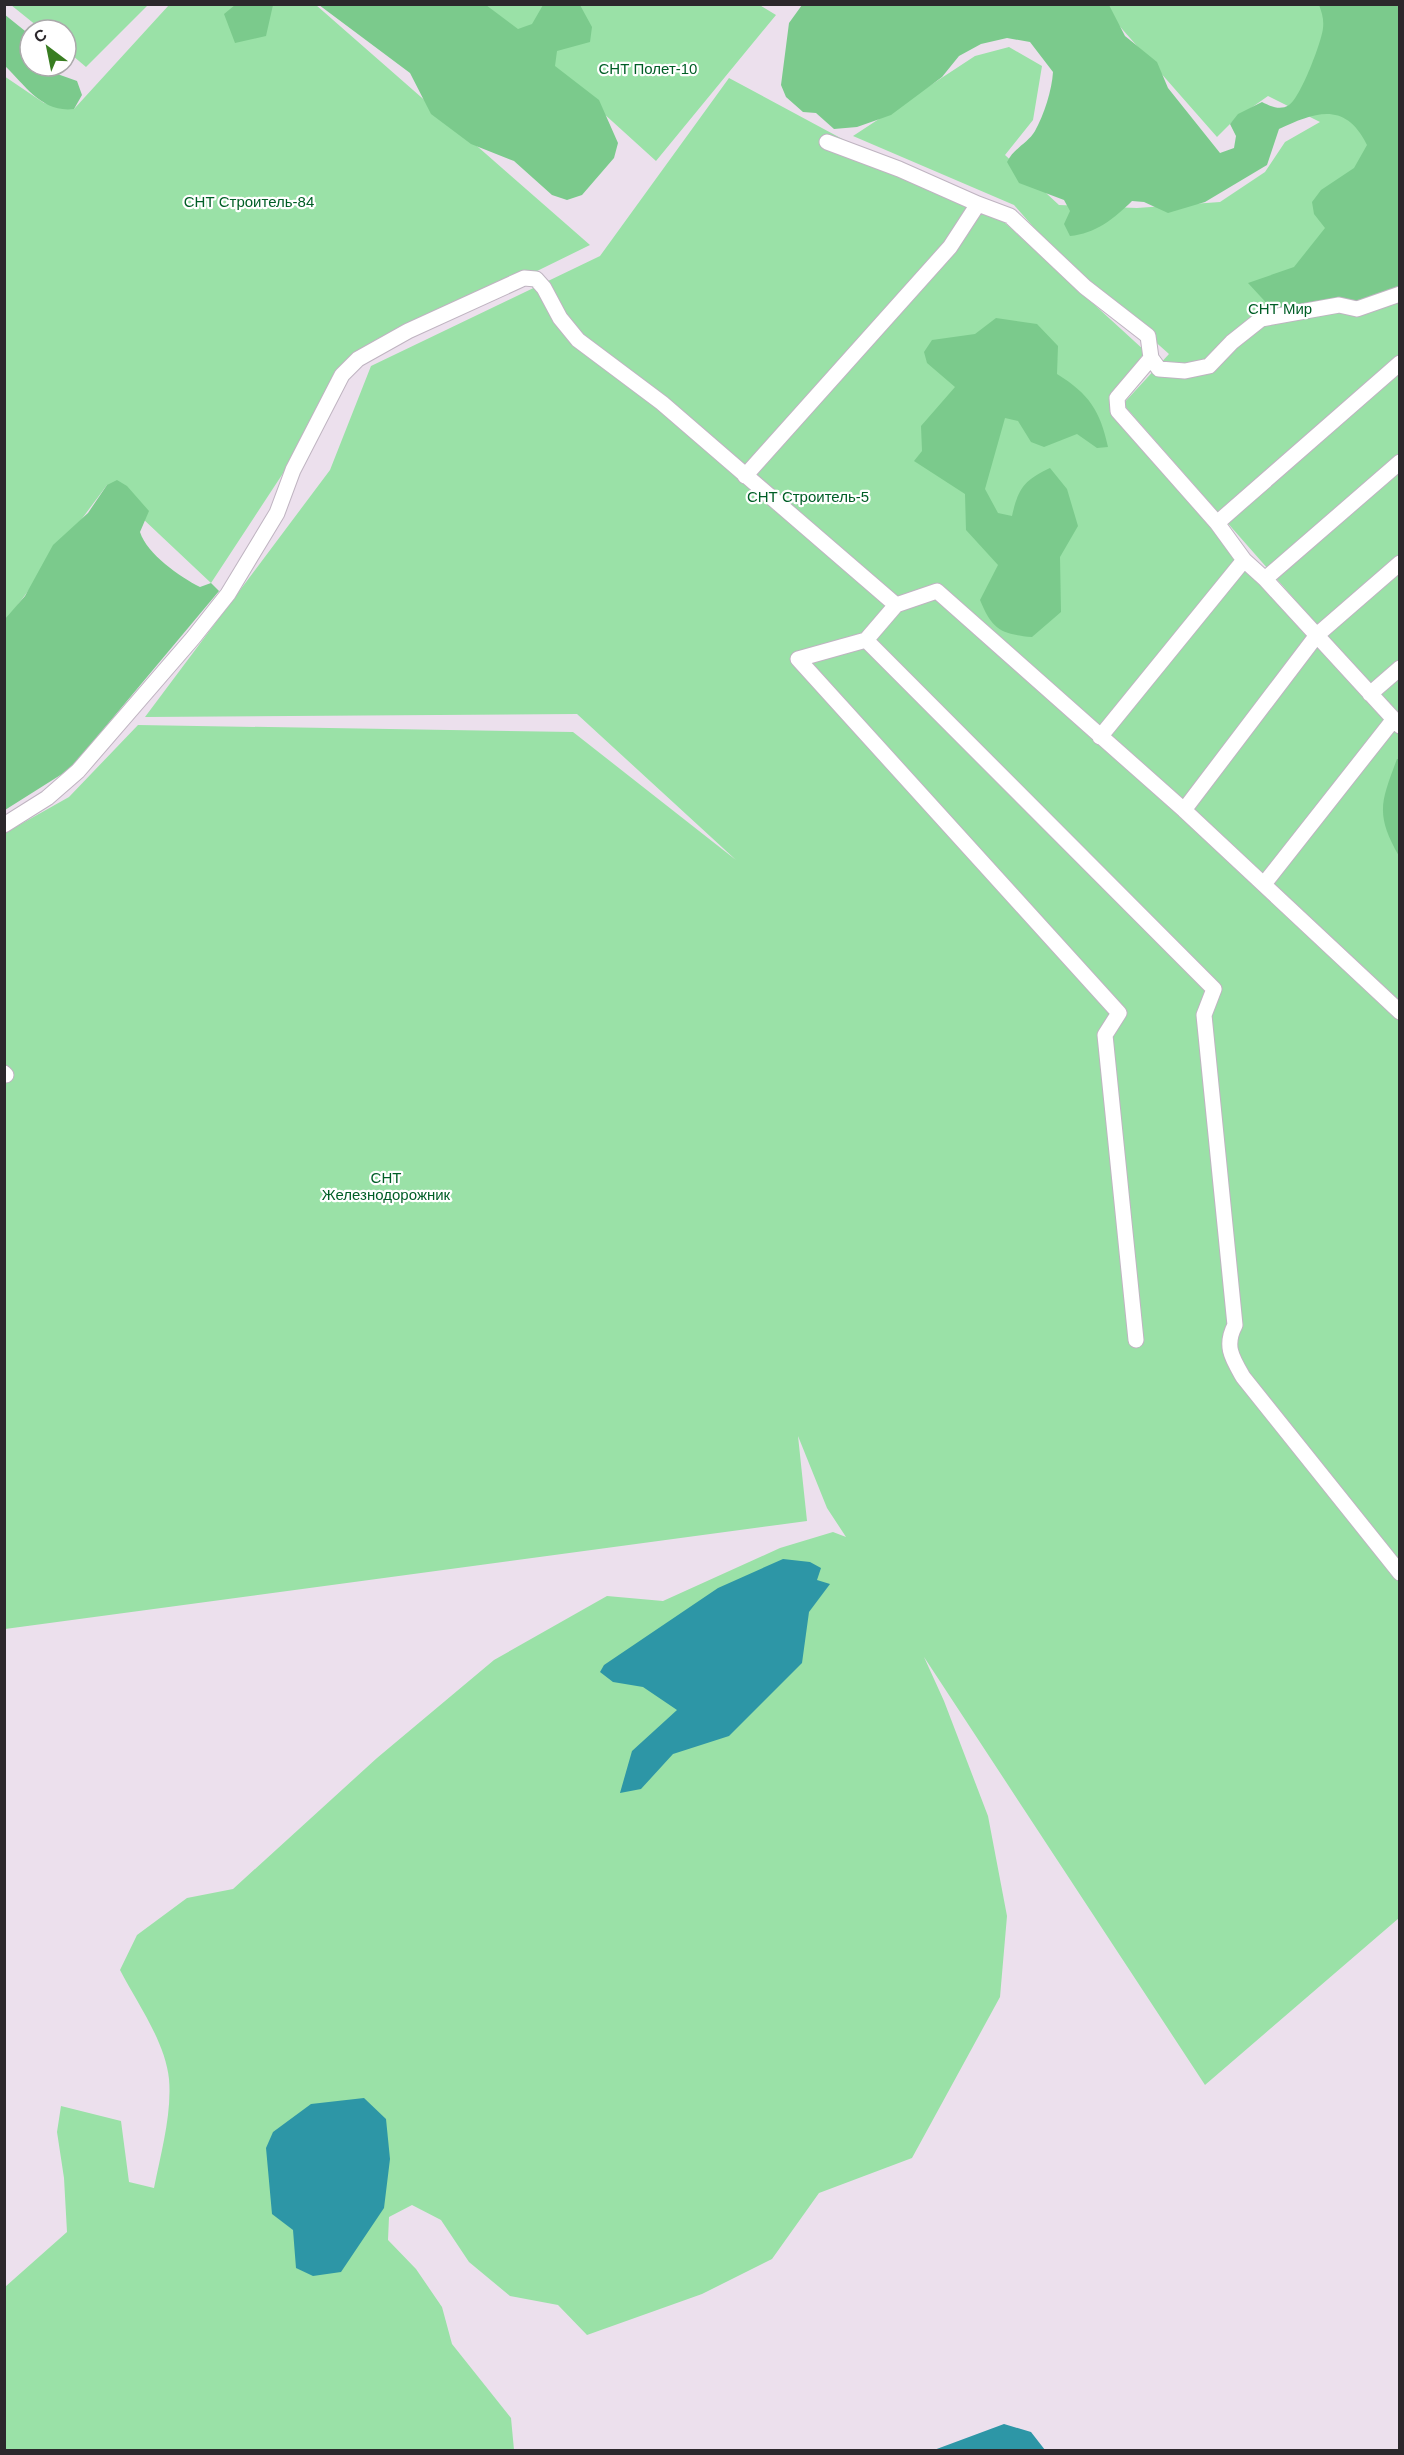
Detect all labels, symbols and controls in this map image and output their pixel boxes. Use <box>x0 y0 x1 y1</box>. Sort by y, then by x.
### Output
north arrow <box>18 18 78 78</box>
text: С <box>31 25 50 46</box>
park label: СНТ Полет-10 <box>599 60 697 77</box>
park label: СНТ Строитель-84 <box>184 193 314 210</box>
park label: СНТ Мир <box>1248 300 1312 317</box>
park label: СНТ Строитель-5 <box>747 488 869 505</box>
park label: СНТ Железнодорожник <box>322 1169 451 1203</box>

